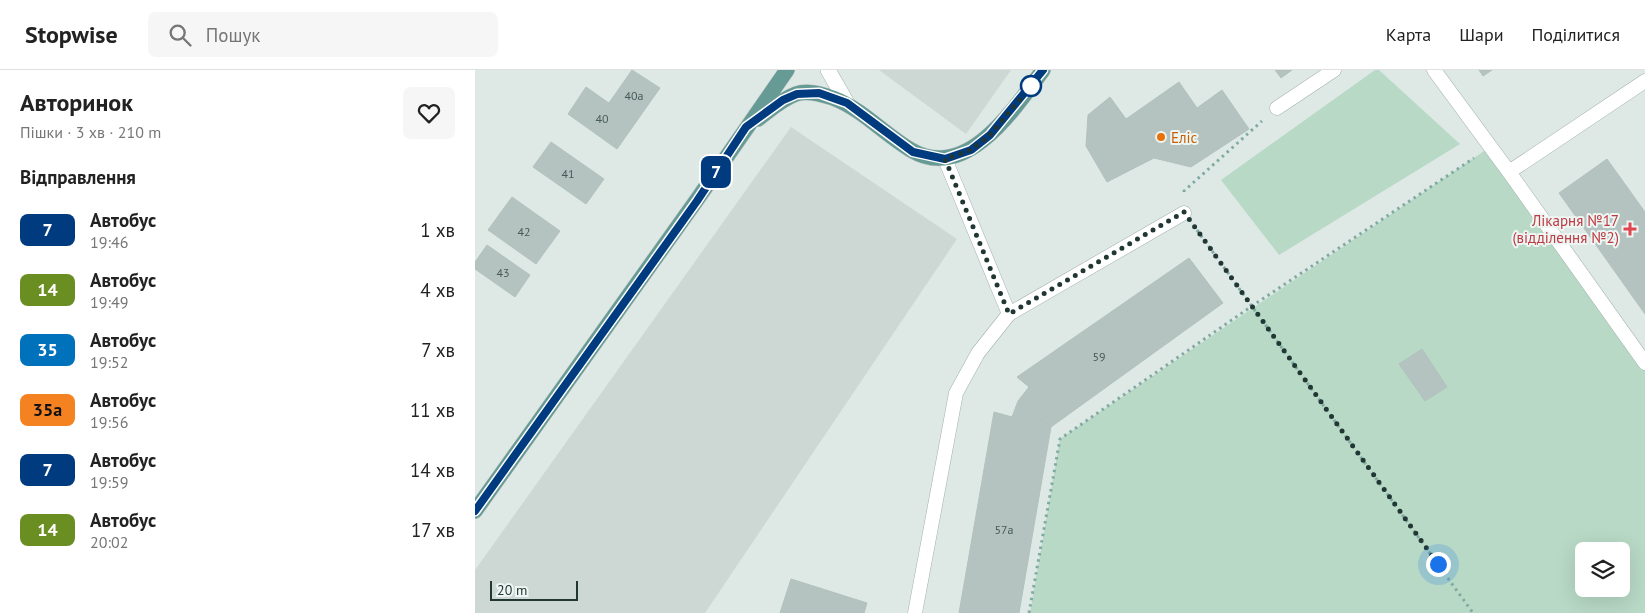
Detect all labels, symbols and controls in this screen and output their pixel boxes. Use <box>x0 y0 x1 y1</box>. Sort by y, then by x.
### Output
search box <box>148 12 498 57</box>
text: Stopwise <box>25 19 118 50</box>
icon: search <box>166 21 194 49</box>
text: Пошук <box>206 23 260 47</box>
text: Карта <box>1386 23 1431 46</box>
text: Шари <box>1459 23 1503 46</box>
text: Поділитися <box>1531 23 1620 46</box>
unlabelled marker <box>1020 75 1042 97</box>
text: Авторинок <box>20 87 133 118</box>
button: heart <box>403 87 455 139</box>
house number: 40а <box>624 88 644 103</box>
house number: 40 <box>595 111 609 126</box>
text: Пішки · 3 хв · 210 m <box>20 122 161 142</box>
place label: Еліс <box>1171 128 1198 147</box>
marker: Еліс <box>1155 131 1167 143</box>
line badge: 7 <box>700 156 732 188</box>
text: 7 <box>711 160 721 183</box>
text: Відправлення <box>20 165 136 189</box>
house number: 41 <box>561 166 575 181</box>
text: Автобус <box>90 208 156 232</box>
place label: Лікарня №17 (відділення №2) <box>1512 211 1619 247</box>
text: 7 <box>42 218 53 241</box>
text: 1 хв <box>420 218 455 242</box>
marker: Лікарня №17 (відділення №2) <box>1623 222 1637 236</box>
house number: 42 <box>517 224 531 239</box>
text: 19:46 <box>90 232 128 252</box>
house number: 43 <box>496 265 510 280</box>
text: Автобус <box>90 268 156 292</box>
text: 14 <box>37 278 58 301</box>
text: 4 хв <box>420 278 455 302</box>
text: 19:49 <box>90 292 128 312</box>
text: Автобус <box>90 328 156 352</box>
text: 35 <box>37 338 58 361</box>
text: 7 хв <box>421 338 455 362</box>
house number: 59 <box>1092 349 1106 364</box>
text: 19:52 <box>90 352 128 372</box>
text: Автобус <box>90 388 156 412</box>
text: 35а <box>33 398 62 421</box>
text: 11 хв <box>410 398 455 422</box>
text: 19:56 <box>90 412 128 432</box>
text: Автобус <box>90 448 156 472</box>
text: 7 <box>42 458 53 481</box>
text: 14 хв <box>410 458 455 482</box>
text: 19:59 <box>90 472 128 492</box>
text: Автобус <box>90 508 156 532</box>
text: 14 <box>37 518 58 541</box>
text: 17 хв <box>411 518 455 542</box>
house number: 57а <box>994 522 1014 537</box>
text: 20:02 <box>90 532 128 552</box>
map controls <box>1575 542 1630 597</box>
button: layers <box>1575 542 1630 597</box>
your location <box>1426 552 1451 577</box>
scale bar <box>490 578 577 601</box>
text: 20 m <box>497 581 527 599</box>

